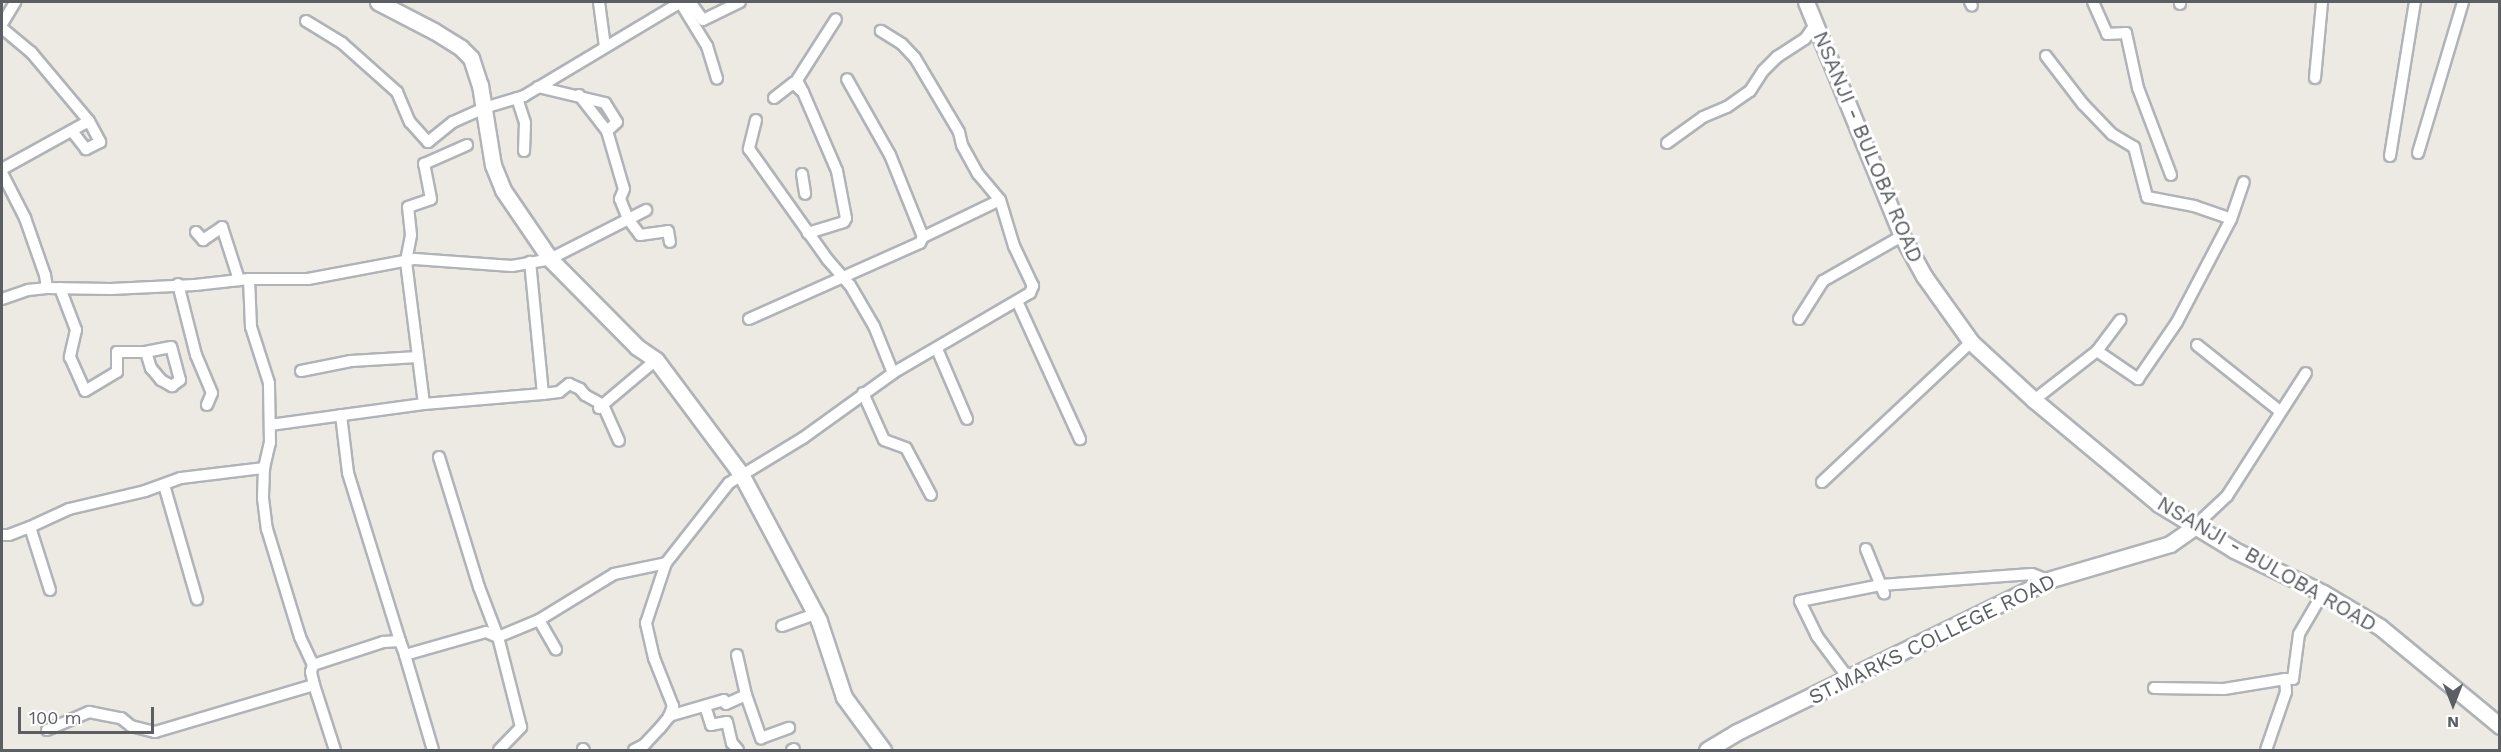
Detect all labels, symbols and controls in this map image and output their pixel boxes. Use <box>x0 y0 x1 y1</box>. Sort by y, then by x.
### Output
street label: NSANJI - BULOBA ROAD <box>1808 27 1928 267</box>
street label: NSANJI - BULOBA ROAD <box>2152 491 2382 637</box>
street label: ST.MARKS COLLEGE ROAD <box>1805 568 2059 710</box>
north arrow <box>2423 674 2483 734</box>
scale bar <box>21 695 158 733</box>
text: 100 m <box>29 707 82 728</box>
text: N <box>2447 713 2459 732</box>

